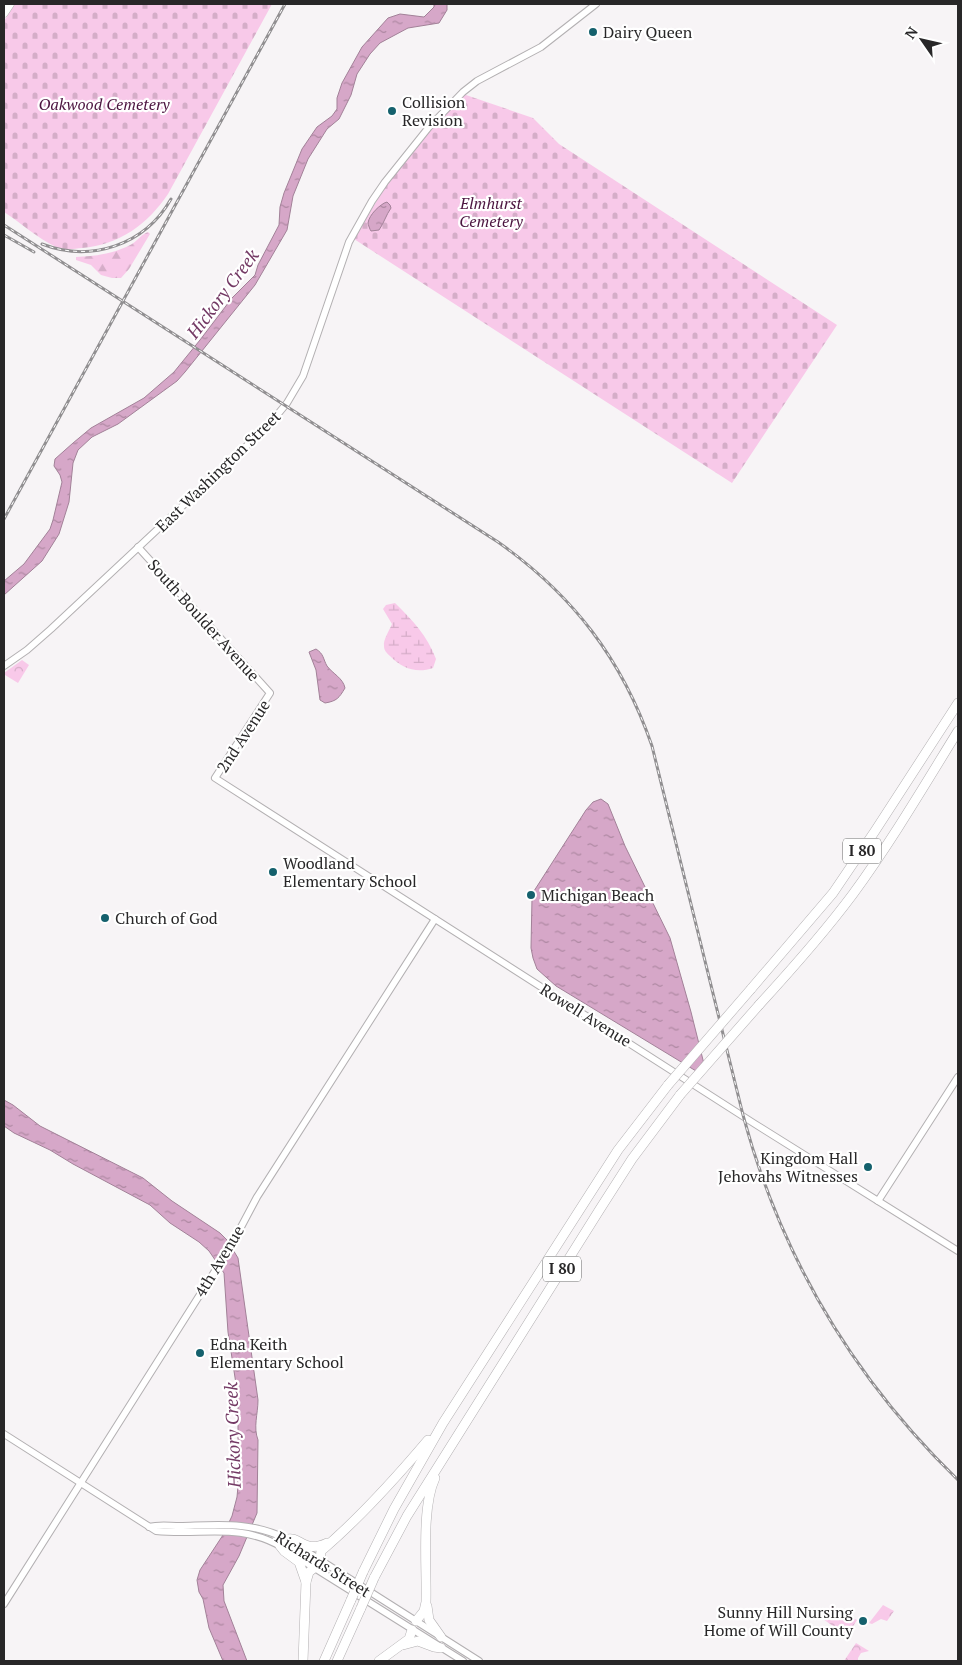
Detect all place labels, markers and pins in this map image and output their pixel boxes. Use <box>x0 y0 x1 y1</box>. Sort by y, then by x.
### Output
place label: Dairy Queen <box>603 21 693 43</box>
marker: Dairy Queen <box>587 26 599 38</box>
place label: Collision Revision <box>402 91 466 131</box>
marker: Collision Revision <box>386 105 398 117</box>
place label: Woodland Elementary School <box>283 852 417 892</box>
marker: Woodland Elementary School <box>267 866 279 878</box>
place label: Michigan Beach <box>541 884 655 906</box>
marker: Michigan Beach <box>525 889 537 901</box>
place label: Church of God <box>115 907 218 929</box>
marker: Church of God <box>99 912 111 924</box>
place label: Kingdom Hall Jehovahs Witnesses <box>718 1147 858 1187</box>
marker: Kingdom Hall Jehovahs Witnesses <box>862 1161 874 1173</box>
place label: Edna Keith Elementary School <box>210 1333 344 1373</box>
marker: Edna Keith Elementary School <box>194 1347 206 1359</box>
place label: Sunny Hill Nursing Home of Will County <box>704 1601 854 1641</box>
marker: Sunny Hill Nursing Home of Will County <box>857 1615 869 1627</box>

